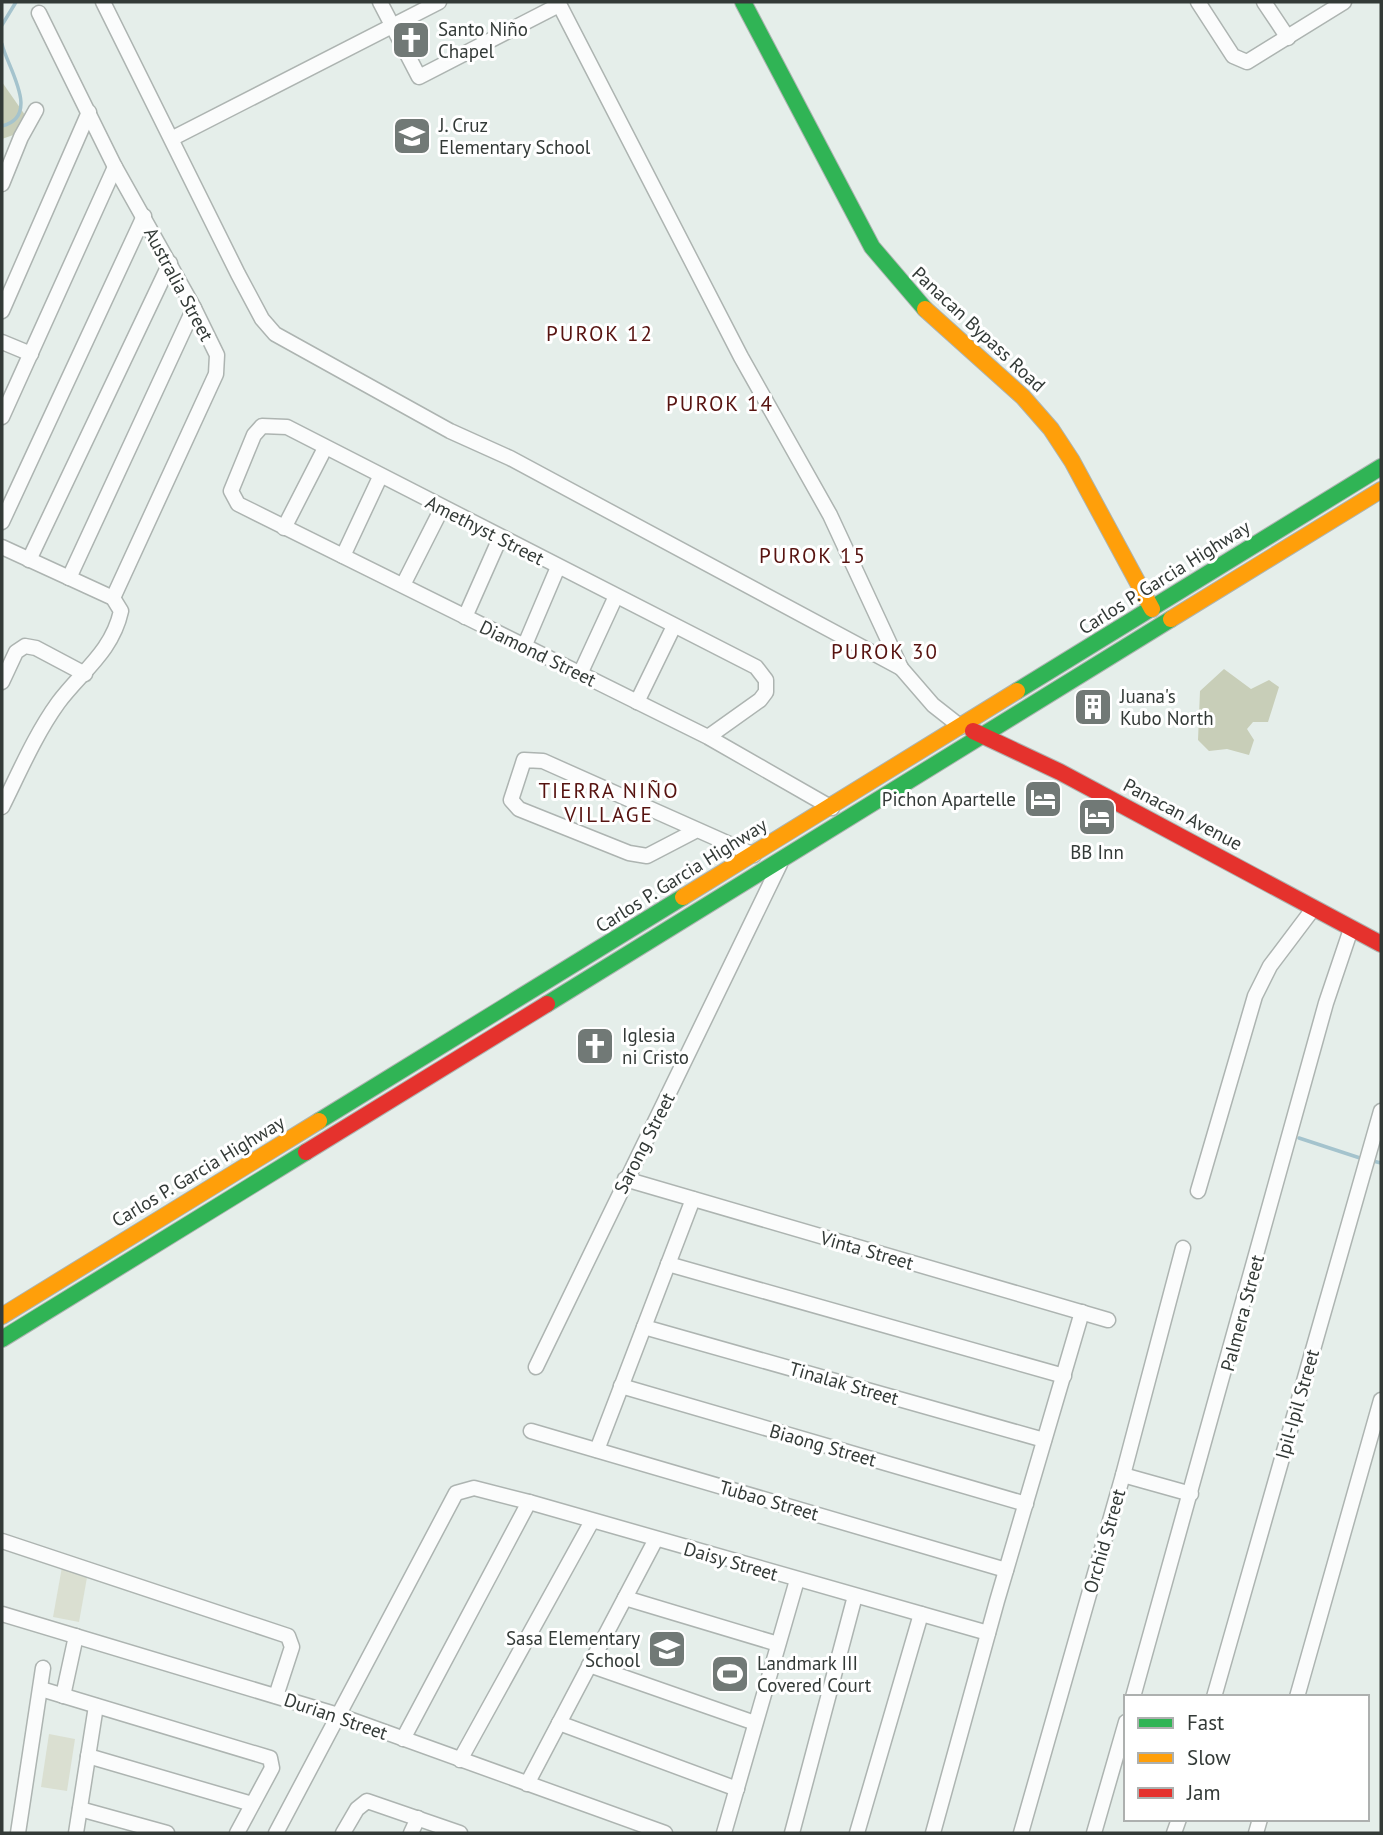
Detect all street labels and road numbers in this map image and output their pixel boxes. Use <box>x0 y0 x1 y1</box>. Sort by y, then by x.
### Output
street label: Australia Street <box>139 223 219 345</box>
street label: Panacan Bypass Road <box>907 261 1051 397</box>
street label: Amethyst Street <box>422 490 549 570</box>
street label: Carlos P. Garcia Highway <box>1074 514 1254 639</box>
street label: Diamond Street <box>476 614 601 692</box>
street label: Panacan Avenue <box>1119 773 1247 855</box>
street label: Carlos P. Garcia Highway <box>591 812 771 937</box>
street label: Sarong Street <box>608 1088 680 1198</box>
street label: Carlos P. Garcia Highway <box>107 1110 289 1232</box>
street label: Vinta Street <box>817 1225 917 1275</box>
street label: Palmera Street <box>1215 1252 1269 1374</box>
street label: Ipil-Ipil Street <box>1270 1346 1324 1462</box>
street label: Tinalak Street <box>787 1356 902 1410</box>
street label: Biaong Street <box>767 1418 880 1472</box>
street label: Tubao Street <box>717 1474 822 1526</box>
street label: Orchid Street <box>1078 1486 1130 1596</box>
street label: Daisy Street <box>681 1536 781 1586</box>
street label: Durian Street <box>281 1687 391 1745</box>

